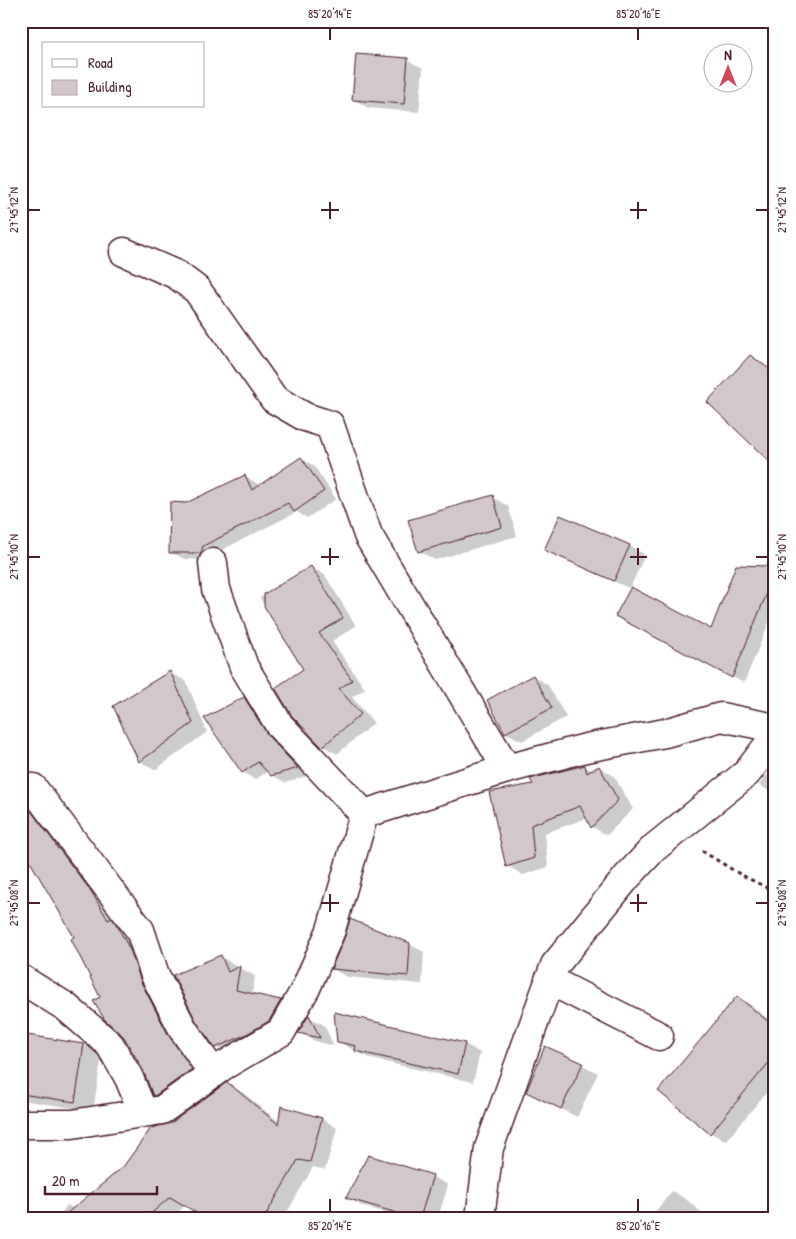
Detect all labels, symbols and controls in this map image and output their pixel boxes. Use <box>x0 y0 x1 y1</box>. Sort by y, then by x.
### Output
text: 85°20'14"E <box>308 5 353 22</box>
text: 85°20'16"E <box>616 5 661 22</box>
legend <box>42 42 205 108</box>
north arrow <box>704 42 754 92</box>
text: N <box>724 45 732 64</box>
text: Road <box>88 52 113 73</box>
text: Building <box>88 76 132 97</box>
text: 27°45'12"N <box>5 187 22 233</box>
text: 27°45'12"N <box>773 187 790 233</box>
text: 27°45'10"N <box>5 534 22 580</box>
text: 27°45'10"N <box>773 534 790 580</box>
text: 27°45'08"N <box>5 880 22 926</box>
text: 27°45'08"N <box>773 880 790 926</box>
scale bar <box>45 1164 158 1196</box>
text: 20 m <box>52 1170 79 1191</box>
text: 85°20'14"E <box>308 1217 353 1234</box>
text: 85°20'16"E <box>616 1217 661 1234</box>

